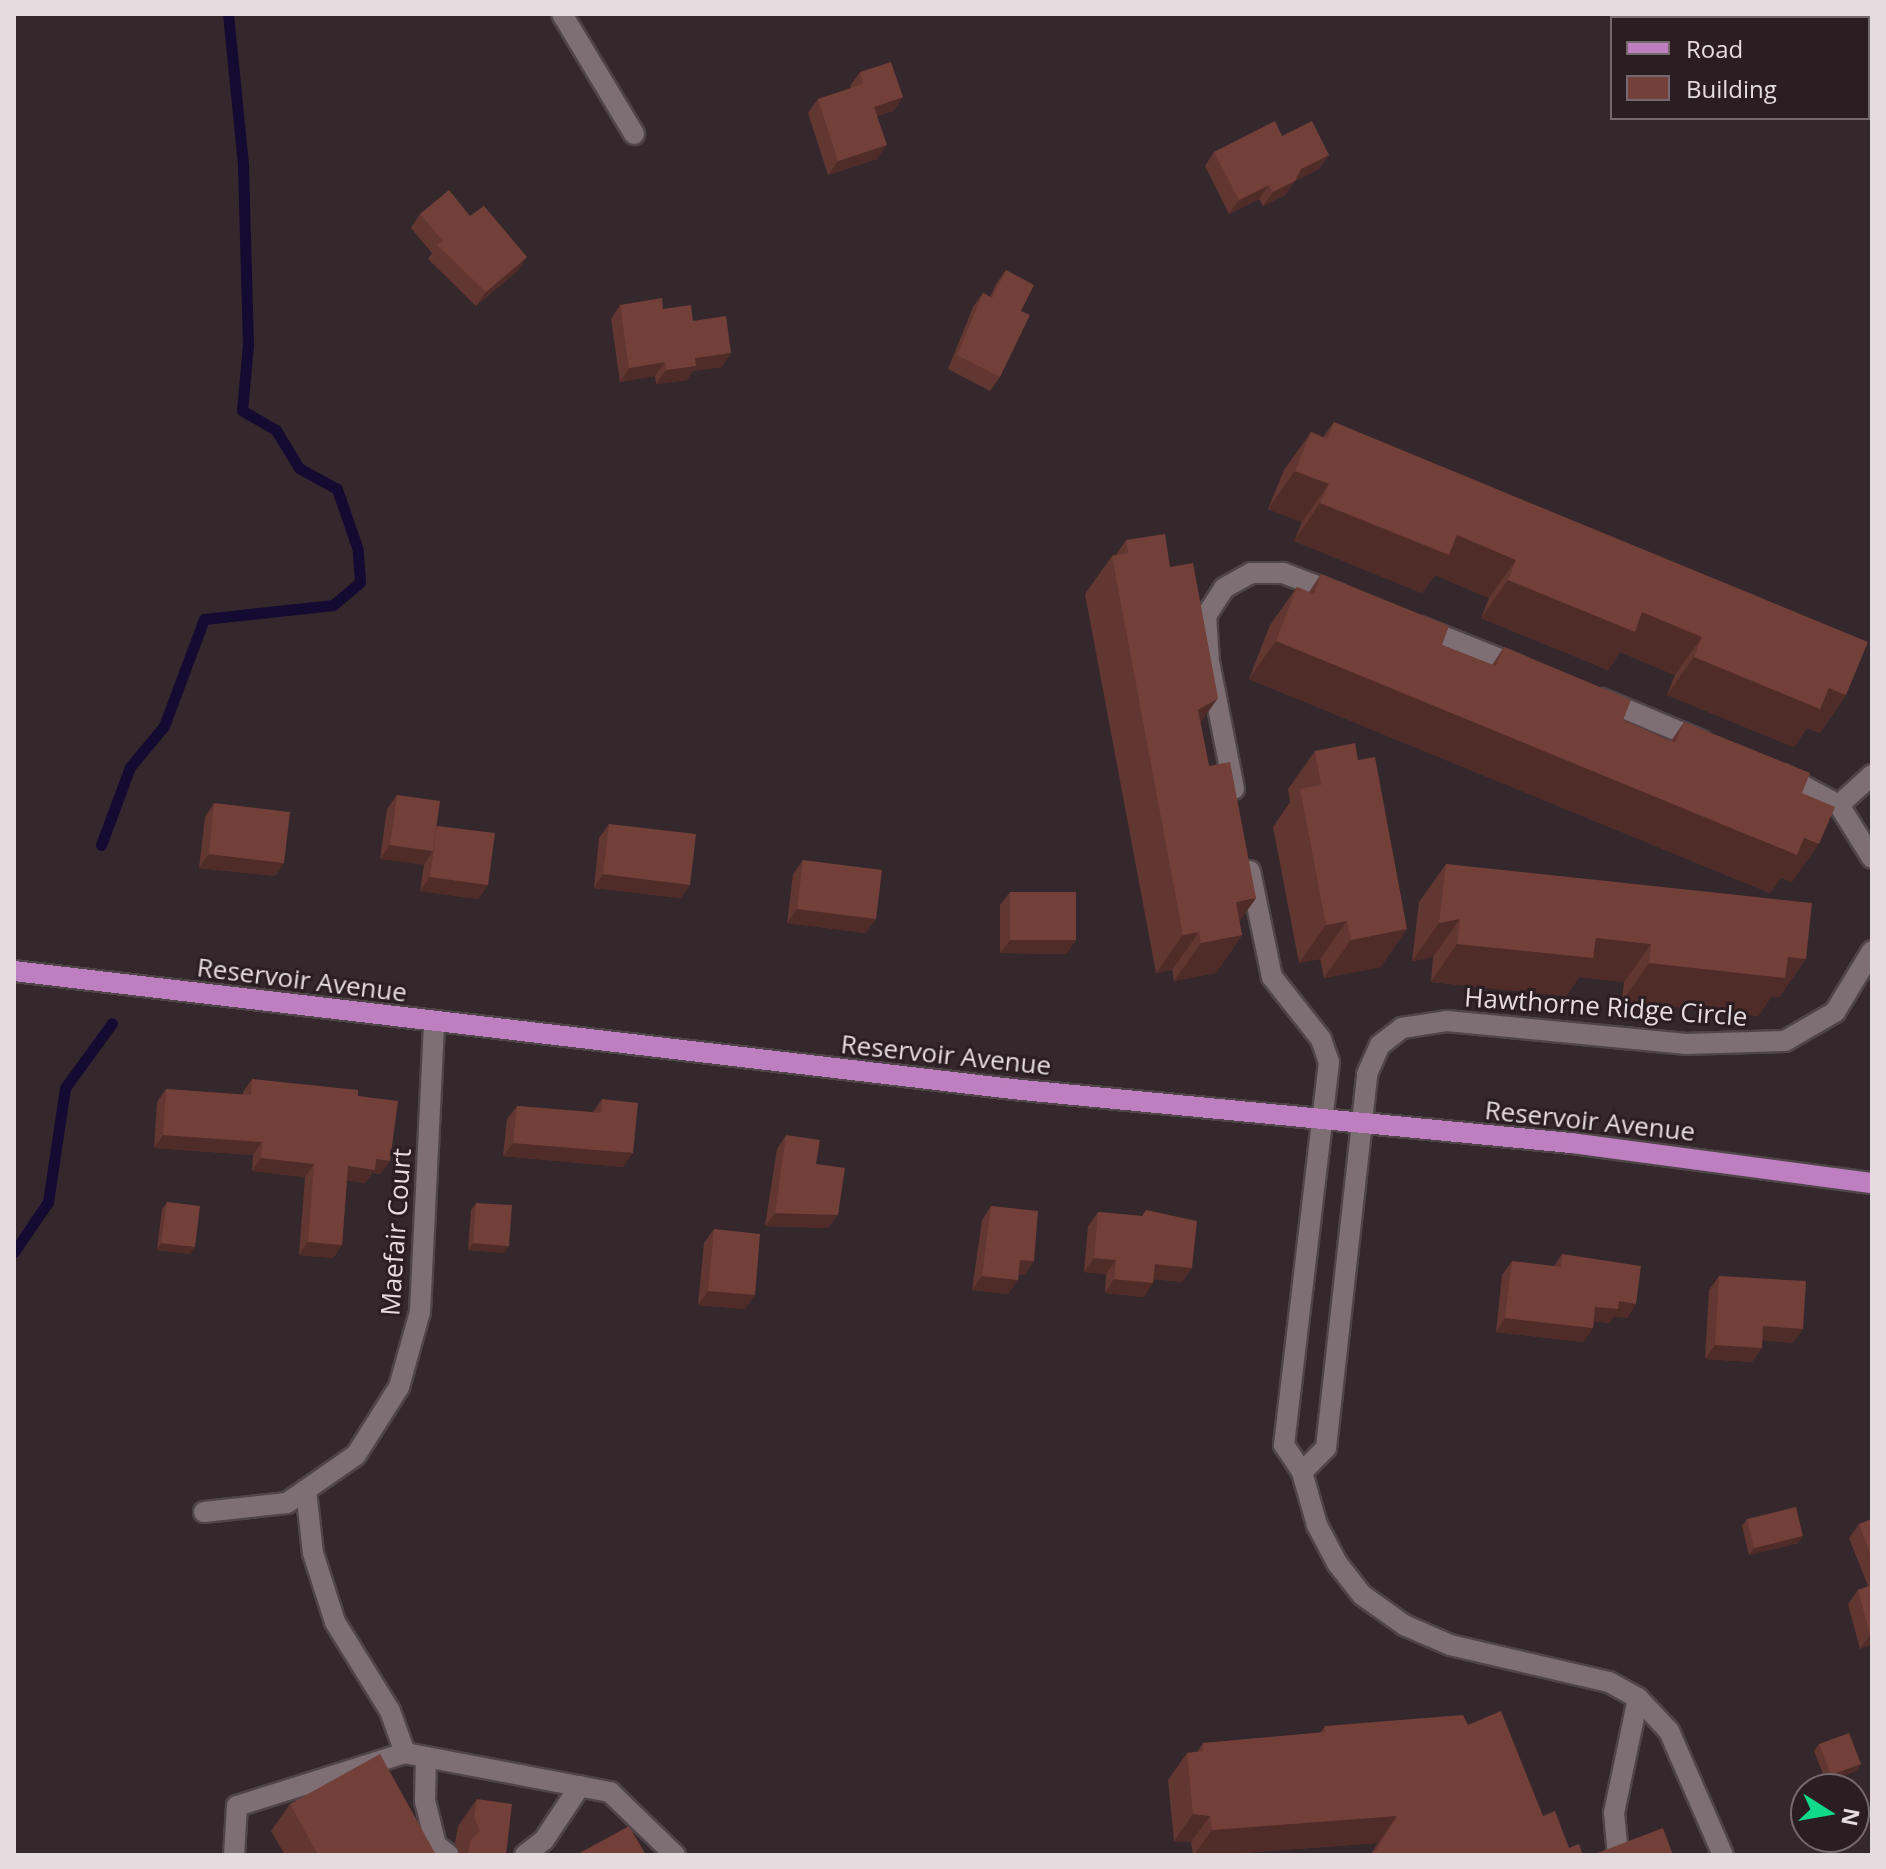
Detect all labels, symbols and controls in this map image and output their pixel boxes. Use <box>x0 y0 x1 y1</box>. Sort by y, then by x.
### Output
legend <box>1610 16 1870 120</box>
text: Road <box>1686 32 1743 65</box>
text: Building <box>1686 72 1777 105</box>
street label: Reservoir Avenue <box>195 952 409 1008</box>
street label: Hawthorne Ridge Circle <box>1463 982 1749 1032</box>
street label: Reservoir Avenue <box>839 1028 1053 1082</box>
street label: Reservoir Avenue <box>1483 1094 1697 1148</box>
street label: Maefair Court <box>375 1147 417 1317</box>
north arrow <box>1790 1773 1870 1853</box>
text: N <box>1835 1806 1868 1829</box>

